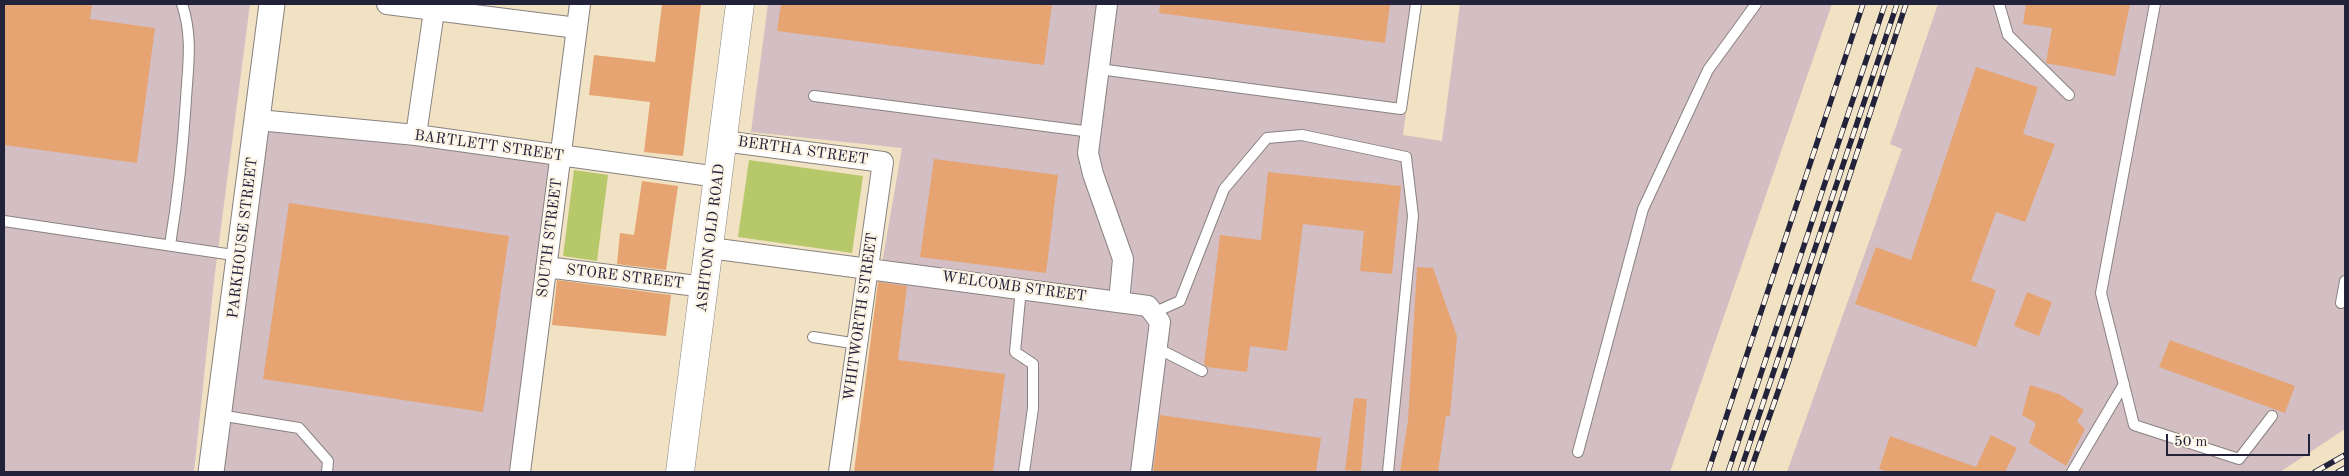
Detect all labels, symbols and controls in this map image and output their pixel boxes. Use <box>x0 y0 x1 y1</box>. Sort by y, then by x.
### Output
street label: BARTLETT STREET <box>413 127 565 165</box>
street label: BERTHA STREET <box>736 133 870 169</box>
street label: PARKHOUSE STREET <box>224 156 262 320</box>
street label: ASHTON OLD ROAD <box>693 163 729 313</box>
street label: SOUTH STREET <box>534 177 566 299</box>
street label: WHITWORTH STREET <box>840 232 882 402</box>
street label: STORE STREET <box>565 261 685 293</box>
street label: WELCOMB STREET <box>940 268 1088 306</box>
scale bar <box>2169 424 2313 456</box>
text: 50 m <box>2174 435 2208 450</box>

